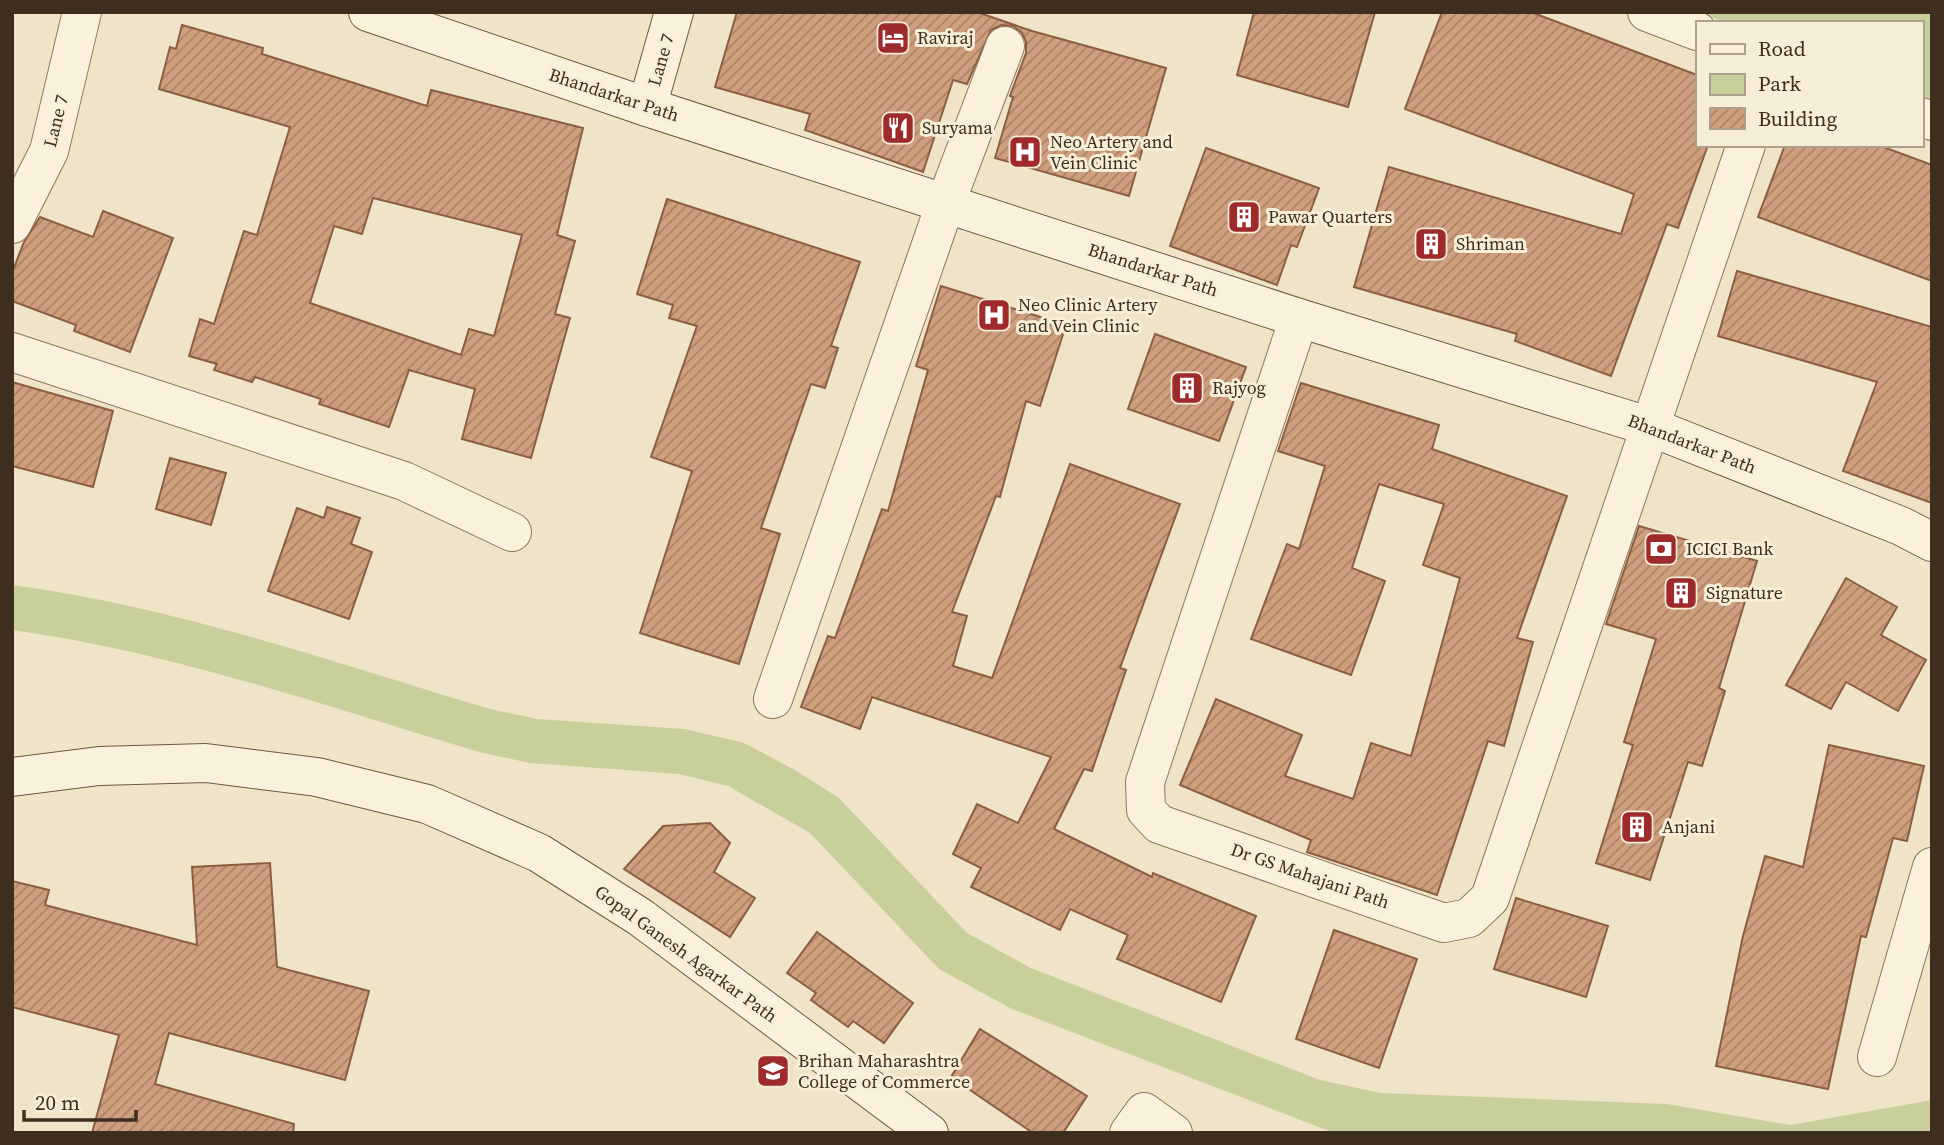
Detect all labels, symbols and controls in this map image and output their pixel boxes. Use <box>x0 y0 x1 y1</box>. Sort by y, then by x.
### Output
hotel icon: Raviraj <box>874 19 912 57</box>
legend <box>1696 21 1923 147</box>
place label: Raviraj <box>917 25 974 50</box>
street label: Lane 7 <box>641 31 680 89</box>
text: Road <box>1758 34 1806 63</box>
street label: Bhandarkar Path <box>546 62 683 127</box>
text: Park <box>1758 69 1802 98</box>
street label: Lane 7 <box>37 92 74 150</box>
text: Building <box>1758 104 1837 133</box>
restaurant icon: Suryama <box>879 109 917 147</box>
place label: Suryama <box>922 115 994 140</box>
place label: Neo Artery and Vein Clinic <box>1050 129 1173 175</box>
hospital icon: Neo Artery and Vein Clinic <box>1006 133 1044 171</box>
building icon: Pawar Quarters <box>1225 198 1263 236</box>
place label: Pawar Quarters <box>1268 204 1392 229</box>
building icon: Shriman <box>1412 225 1450 263</box>
place label: Shriman <box>1456 231 1525 256</box>
street label: Bhandarkar Path <box>1085 237 1222 302</box>
place label: Neo Clinic Artery and Vein Clinic <box>1018 292 1158 338</box>
hospital icon: Neo Clinic Artery and Vein Clinic <box>975 296 1013 334</box>
building icon: Rajyog <box>1168 369 1206 407</box>
place label: Rajyog <box>1212 375 1266 400</box>
street label: Bhandarkar Path <box>1624 408 1760 480</box>
bank icon: ICICI Bank <box>1642 530 1680 568</box>
place label: ICICI Bank <box>1686 536 1773 561</box>
building icon: Signature <box>1662 574 1700 612</box>
place label: Signature <box>1706 580 1783 605</box>
building icon: Anjani <box>1618 808 1656 846</box>
place label: Anjani <box>1662 814 1715 839</box>
street label: Dr GS Mahajani Path <box>1227 837 1393 914</box>
street label: Gopal Ganesh Agarkar Path <box>590 879 783 1028</box>
place label: Brihan Maharashtra College of Commerce <box>798 1048 970 1094</box>
school or university icon: Brihan Maharashtra College of Commerce <box>754 1052 792 1090</box>
scale bar <box>24 1078 136 1122</box>
text: 20 m <box>35 1088 80 1117</box>

